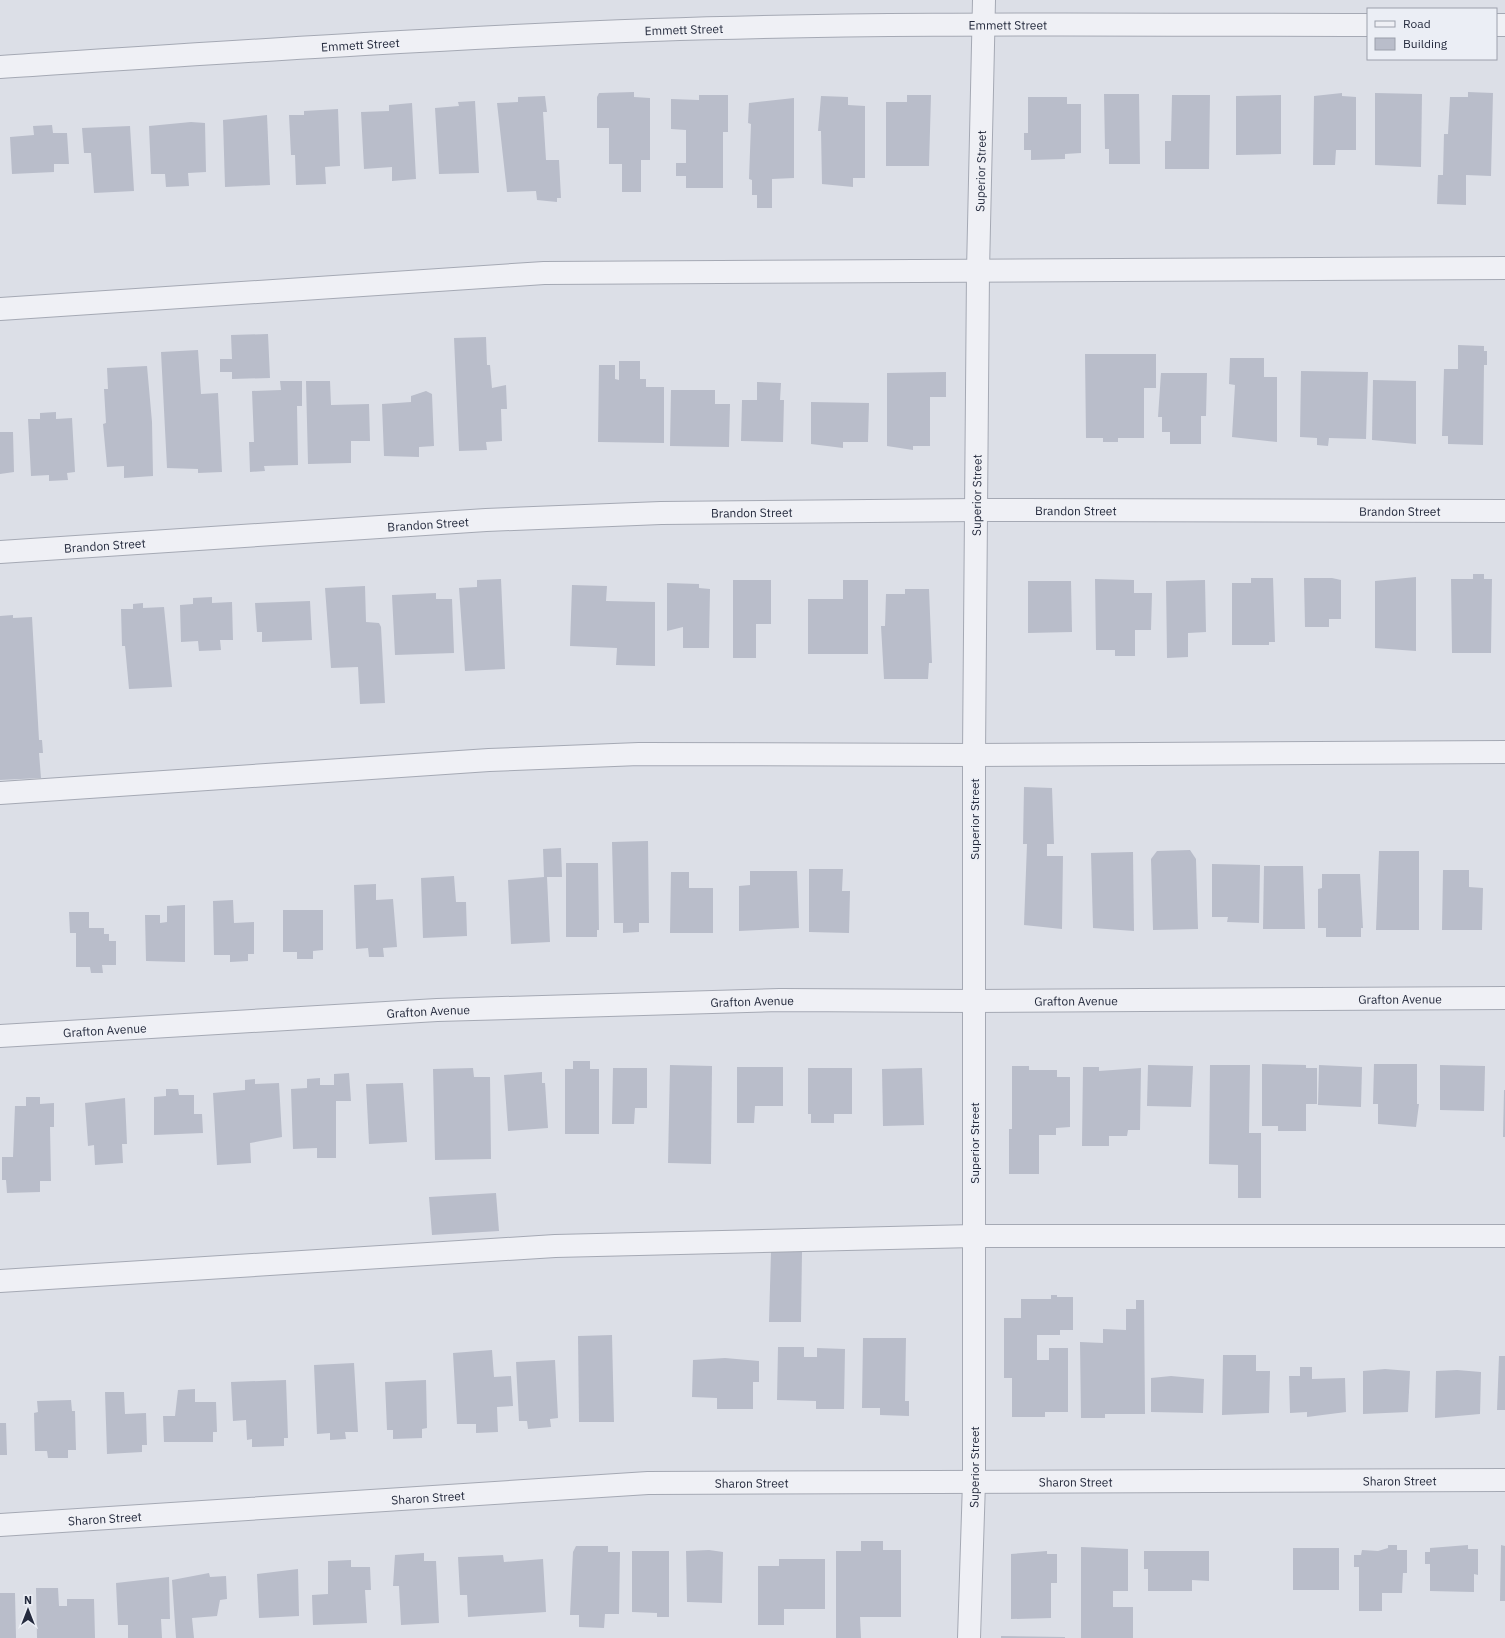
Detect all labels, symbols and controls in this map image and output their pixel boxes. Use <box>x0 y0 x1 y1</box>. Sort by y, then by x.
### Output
legend <box>1367 8 1497 60</box>
text: Road <box>1403 16 1431 31</box>
street label: Emmett Street <box>968 17 1047 32</box>
street label: Emmett Street <box>644 20 723 38</box>
street label: Emmett Street <box>321 35 400 54</box>
text: Building <box>1403 36 1448 51</box>
street label: Superior Street <box>972 130 989 212</box>
street label: Superior Street <box>968 454 984 536</box>
street label: Brandon Street <box>1035 503 1117 518</box>
street label: Brandon Street <box>1359 503 1441 518</box>
street label: Brandon Street <box>711 504 793 520</box>
street label: Brandon Street <box>387 514 469 534</box>
street label: Brandon Street <box>63 535 146 555</box>
street label: Superior Street <box>967 778 982 860</box>
street label: Grafton Avenue <box>1358 991 1442 1006</box>
street label: Grafton Avenue <box>710 992 794 1010</box>
street label: Grafton Avenue <box>1034 993 1118 1008</box>
street label: Grafton Avenue <box>386 1002 471 1020</box>
street label: Grafton Avenue <box>63 1020 147 1040</box>
street label: Superior Street <box>967 1102 982 1184</box>
street label: Superior Street <box>966 1426 982 1508</box>
street label: Sharon Street <box>1363 1473 1437 1488</box>
street label: Sharon Street <box>1039 1474 1113 1489</box>
street label: Sharon Street <box>715 1475 789 1490</box>
street label: Sharon Street <box>391 1487 465 1507</box>
street label: Sharon Street <box>67 1508 142 1528</box>
north arrow <box>8 1590 48 1630</box>
text: N <box>24 1593 32 1607</box>

